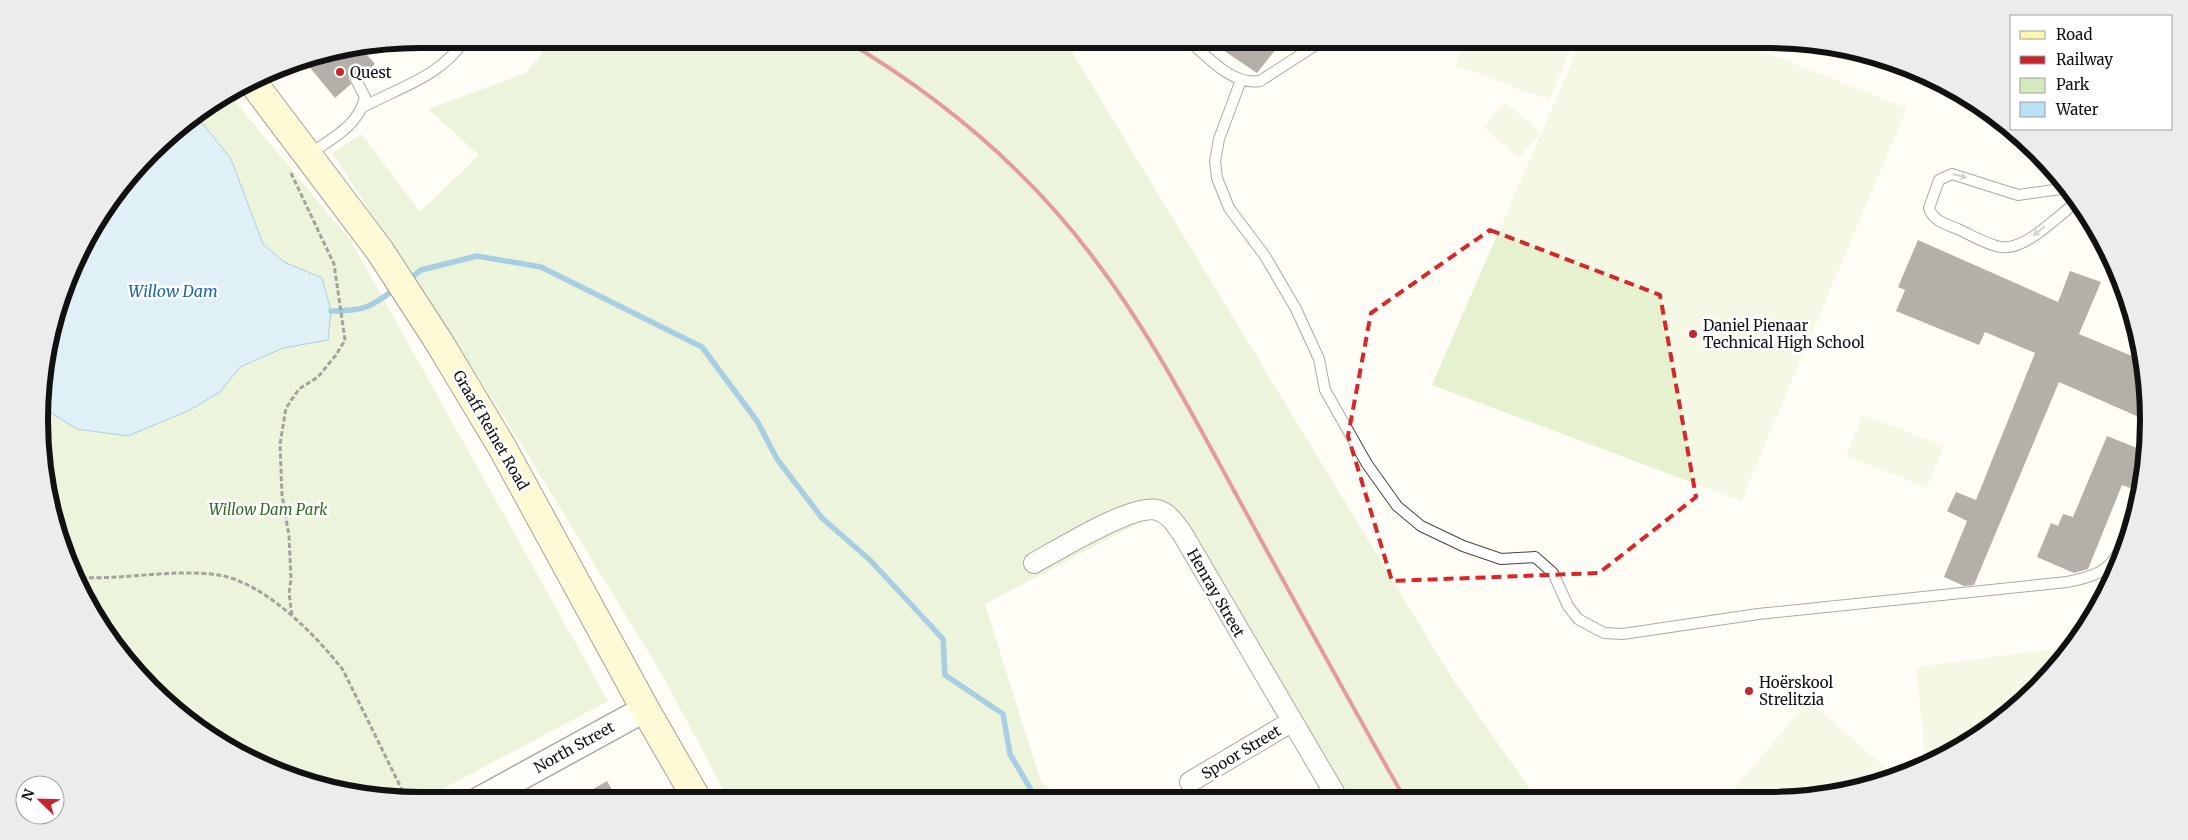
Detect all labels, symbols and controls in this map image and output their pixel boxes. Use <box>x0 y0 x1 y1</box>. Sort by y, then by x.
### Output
legend <box>2010 15 2173 130</box>
text: Road <box>2056 25 2092 44</box>
text: Railway <box>2056 50 2113 69</box>
place label: Quest <box>350 63 392 82</box>
marker: Quest <box>334 66 346 78</box>
text: Park <box>2056 75 2090 94</box>
text: Water <box>2055 100 2099 119</box>
one-way arrow <box>1952 172 1967 180</box>
one-way arrow <box>2033 226 2046 236</box>
water label: Willow Dam <box>128 281 218 301</box>
place label: Daniel Pienaar Technical High School <box>1703 316 1865 352</box>
marker: Daniel Pienaar Technical High School <box>1687 328 1699 340</box>
street label: Graaff Reinet Road <box>449 367 533 493</box>
park label: Willow Dam Park <box>209 500 328 519</box>
street label: Henray Street <box>1183 545 1249 641</box>
place label: Hoërskool Strelitzia <box>1759 673 1833 709</box>
marker: Hoërskool Strelitzia <box>1743 685 1755 697</box>
street label: North Street <box>530 717 618 777</box>
street label: Spoor Street <box>1198 721 1284 783</box>
north arrow <box>15 775 65 825</box>
text: N <box>18 786 38 804</box>

